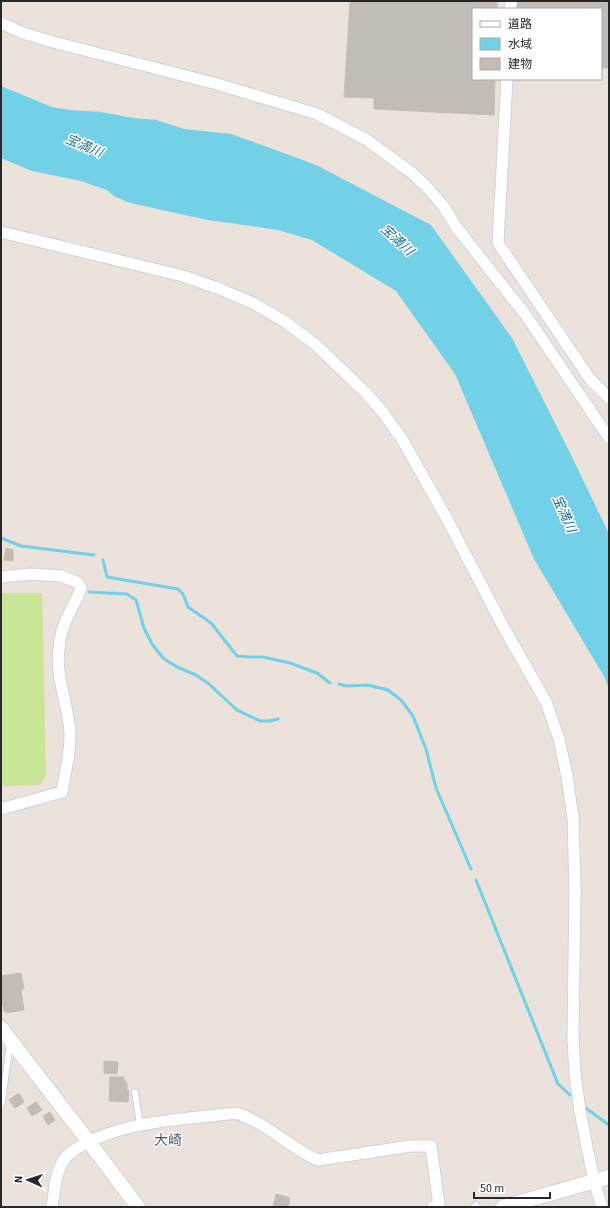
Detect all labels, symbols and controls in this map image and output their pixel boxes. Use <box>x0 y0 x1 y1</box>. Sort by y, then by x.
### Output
legend <box>472 8 602 80</box>
text: 道路 <box>508 16 532 33</box>
text: 水域 <box>508 36 532 53</box>
text: 建物 <box>508 56 532 73</box>
water label: 宝満川 <box>63 130 107 163</box>
water label: 宝満川 <box>377 220 419 261</box>
water label: 宝満川 <box>548 493 581 537</box>
district label: 大崎 <box>154 1131 182 1151</box>
north arrow <box>8 1160 48 1200</box>
scale bar <box>474 1174 550 1200</box>
text: N <box>11 1175 26 1184</box>
text: 50 m <box>480 1180 504 1197</box>

